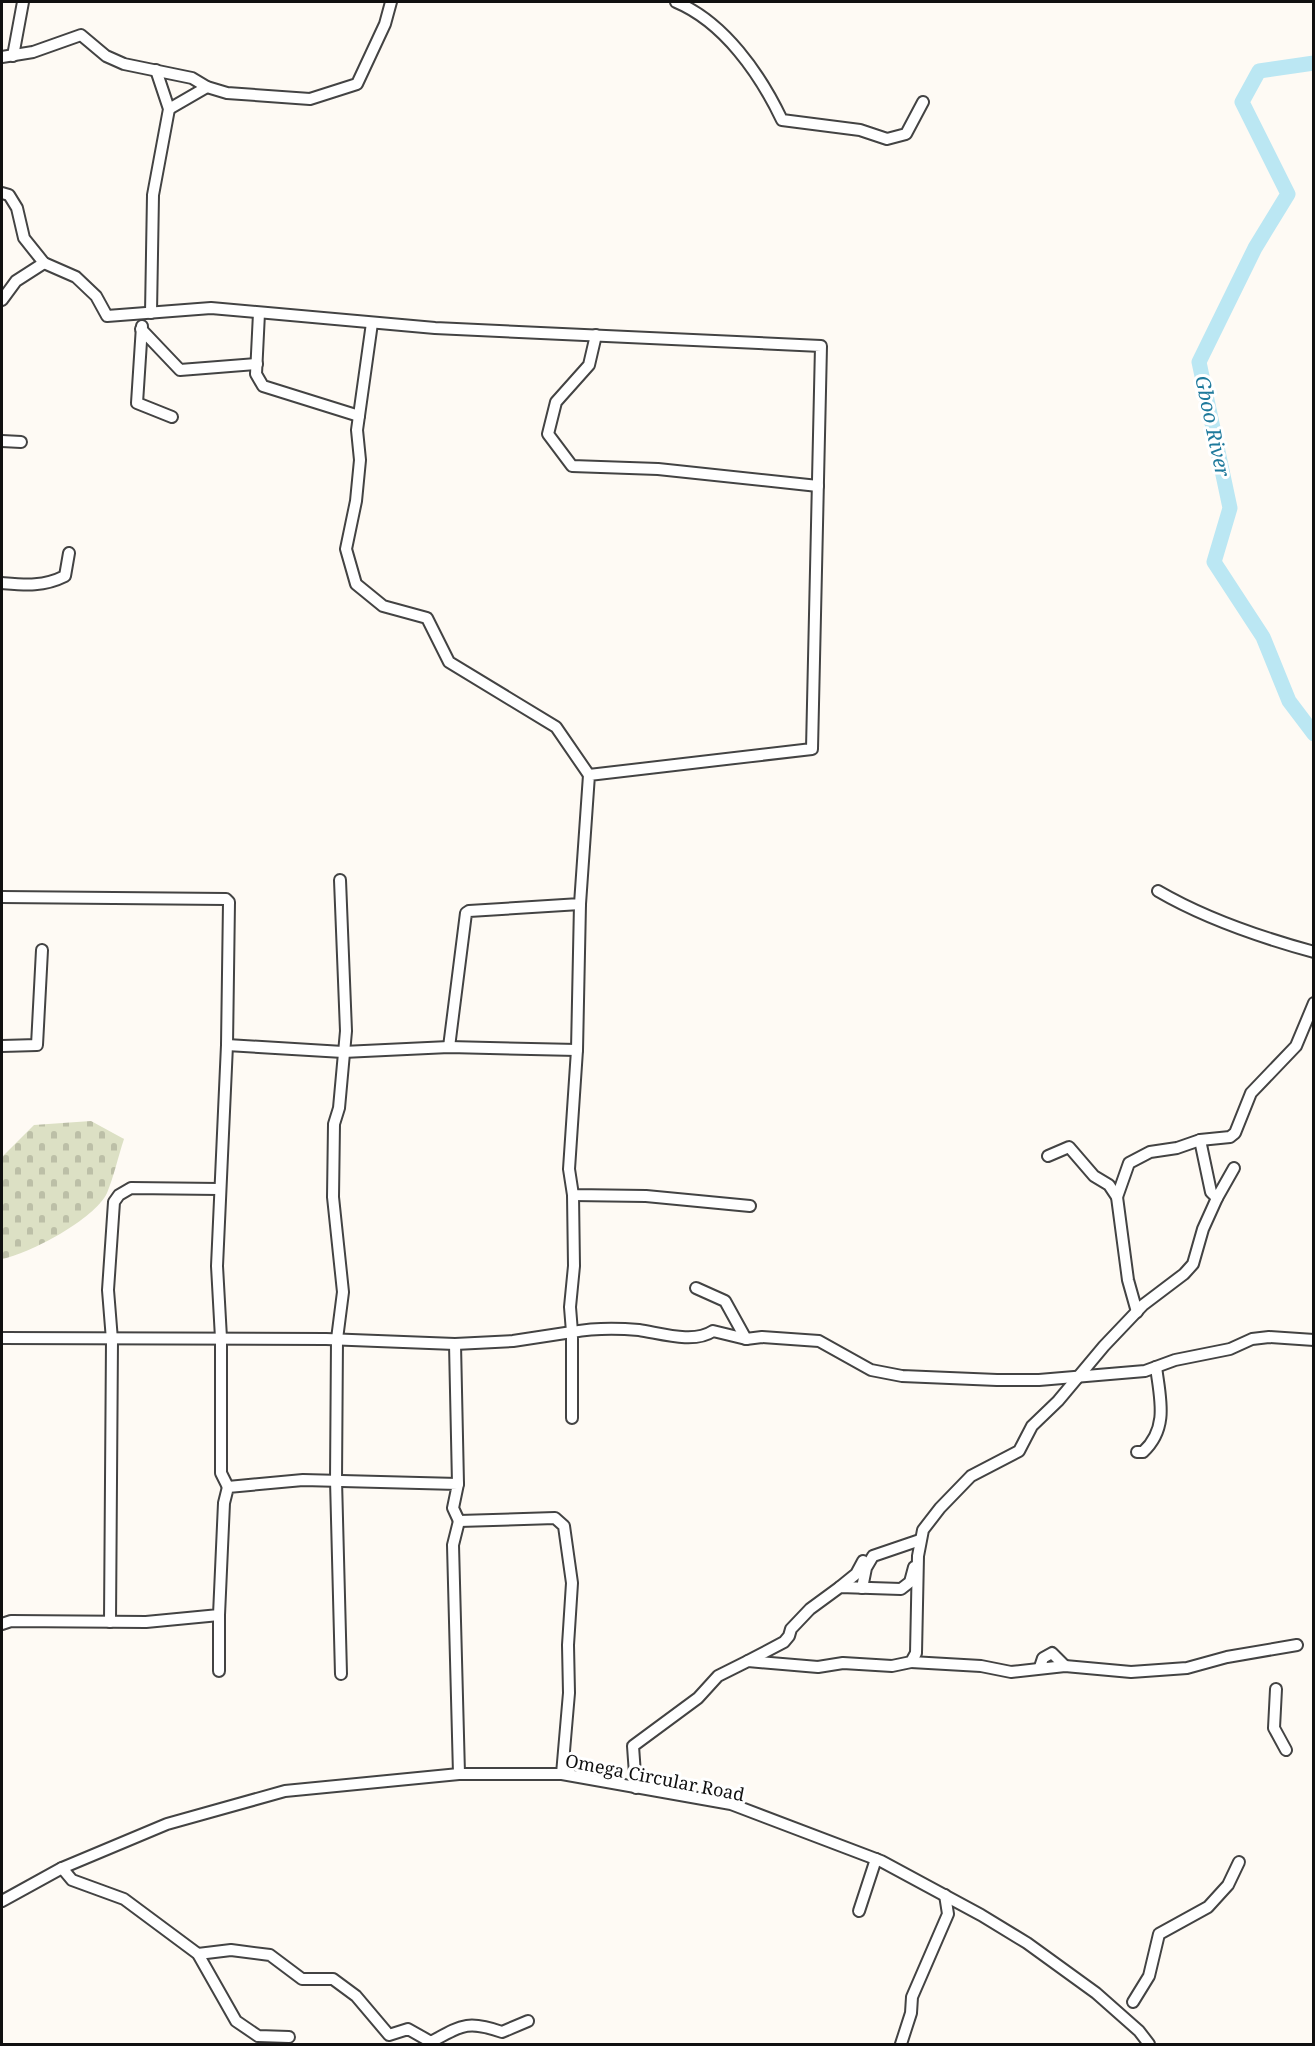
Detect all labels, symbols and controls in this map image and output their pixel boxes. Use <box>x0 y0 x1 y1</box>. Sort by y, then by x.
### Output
water label: Gboo River <box>1189 373 1237 480</box>
street label: Omega Circular Road <box>563 1748 747 1806</box>

